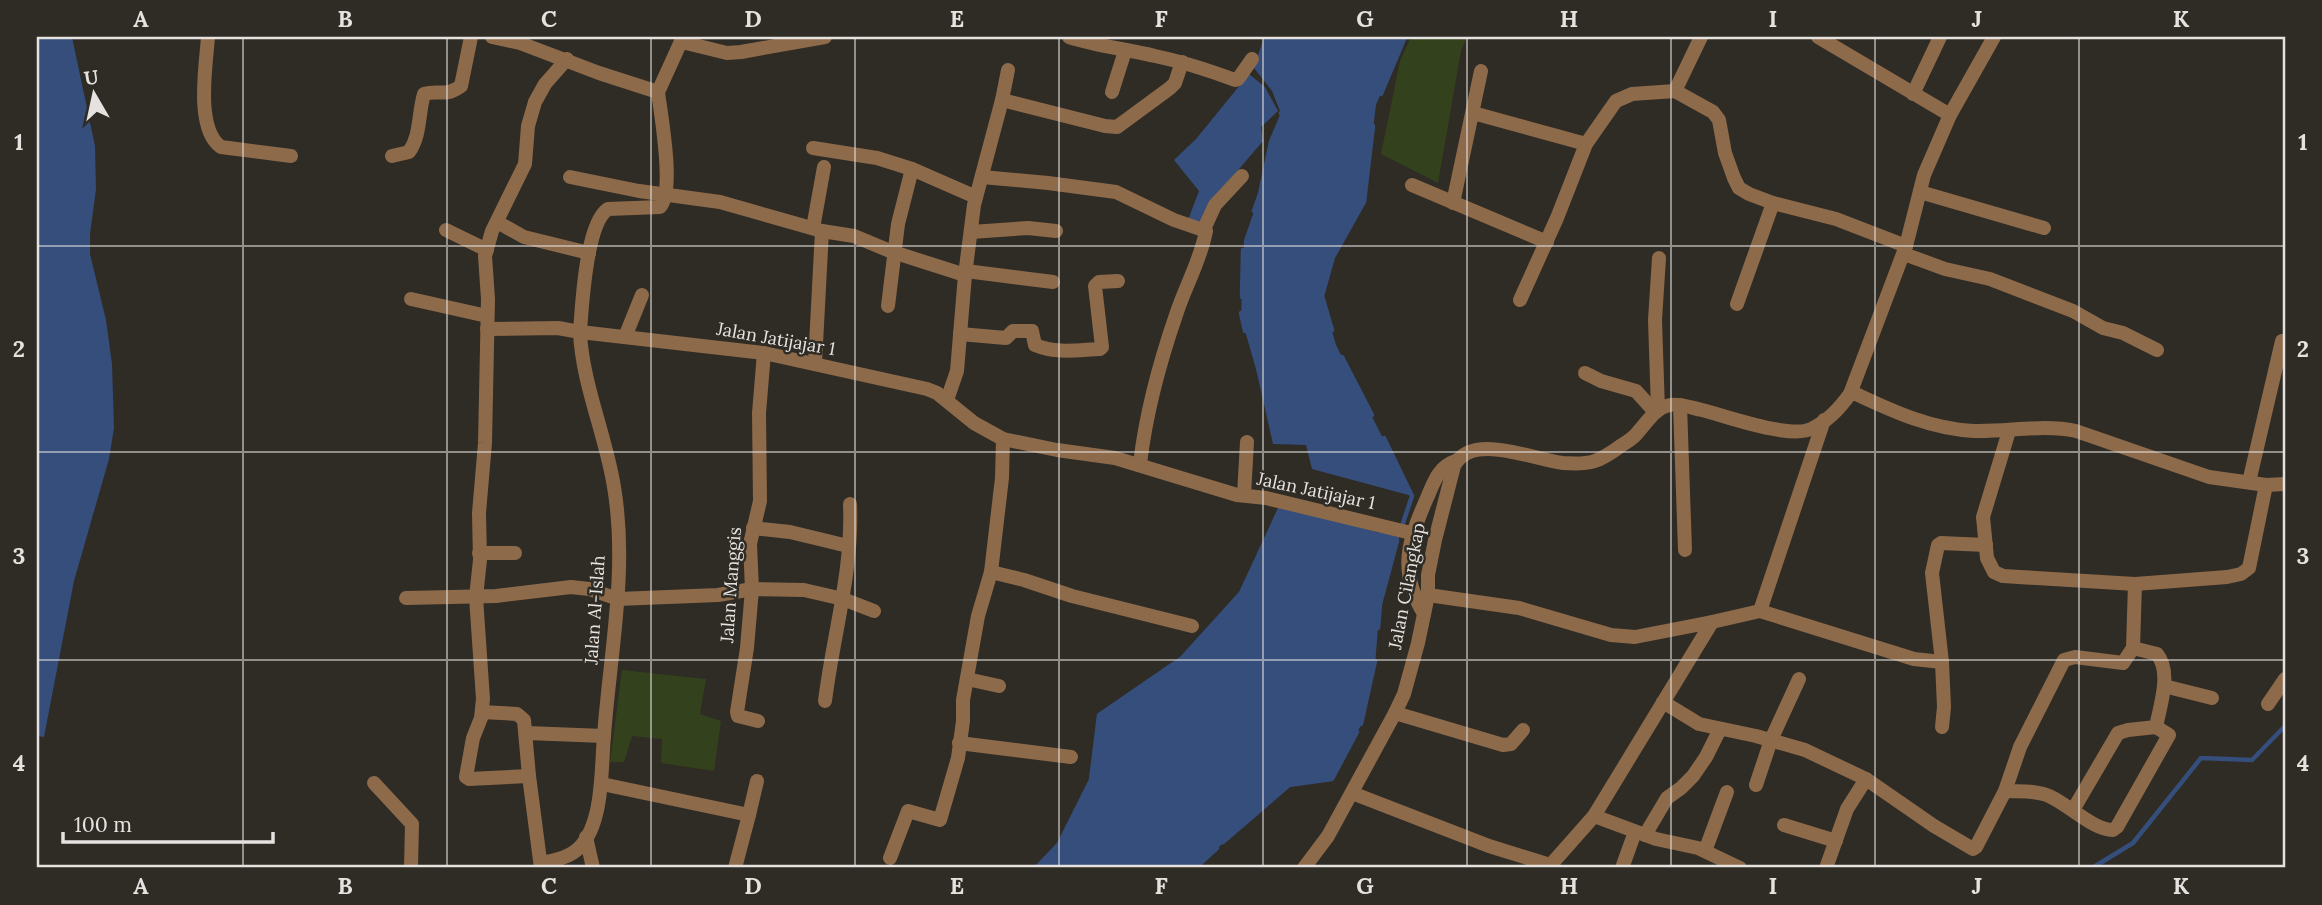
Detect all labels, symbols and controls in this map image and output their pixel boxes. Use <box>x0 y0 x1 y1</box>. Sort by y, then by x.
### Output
text: A <box>133 4 149 33</box>
text: B <box>337 4 353 33</box>
text: C <box>541 4 557 33</box>
text: D <box>744 4 762 33</box>
text: E <box>950 4 964 33</box>
text: F <box>1154 4 1168 33</box>
text: G <box>1356 4 1374 33</box>
text: H <box>1560 4 1578 33</box>
text: I <box>1769 4 1777 33</box>
text: J <box>1972 4 1982 33</box>
text: K <box>2173 4 2190 33</box>
north arrow <box>60 60 130 130</box>
text: U <box>82 64 100 90</box>
text: 1 <box>14 127 24 156</box>
text: 1 <box>2298 127 2308 156</box>
street label: Jalan Jatijajar 1 <box>714 317 837 360</box>
text: 2 <box>13 334 25 363</box>
text: 2 <box>2297 334 2309 363</box>
street label: Jalan Jatijajar 1 <box>1254 467 1377 514</box>
street label: Jalan Cilangkap <box>1383 521 1430 652</box>
street label: Jalan Manggis <box>715 526 746 645</box>
text: 3 <box>13 541 25 570</box>
text: 3 <box>2297 541 2309 570</box>
street label: Jalan Al-Islah <box>579 554 610 666</box>
text: 4 <box>13 748 25 777</box>
text: 4 <box>2297 748 2309 777</box>
scale bar <box>63 800 273 844</box>
text: 100 m <box>74 811 132 838</box>
text: A <box>133 871 149 900</box>
text: B <box>337 871 353 900</box>
text: C <box>541 871 557 900</box>
text: D <box>744 871 762 900</box>
text: E <box>950 871 964 900</box>
text: F <box>1154 871 1168 900</box>
text: G <box>1356 871 1374 900</box>
text: H <box>1560 871 1578 900</box>
text: I <box>1769 871 1777 900</box>
text: J <box>1972 871 1982 900</box>
text: K <box>2173 871 2190 900</box>

